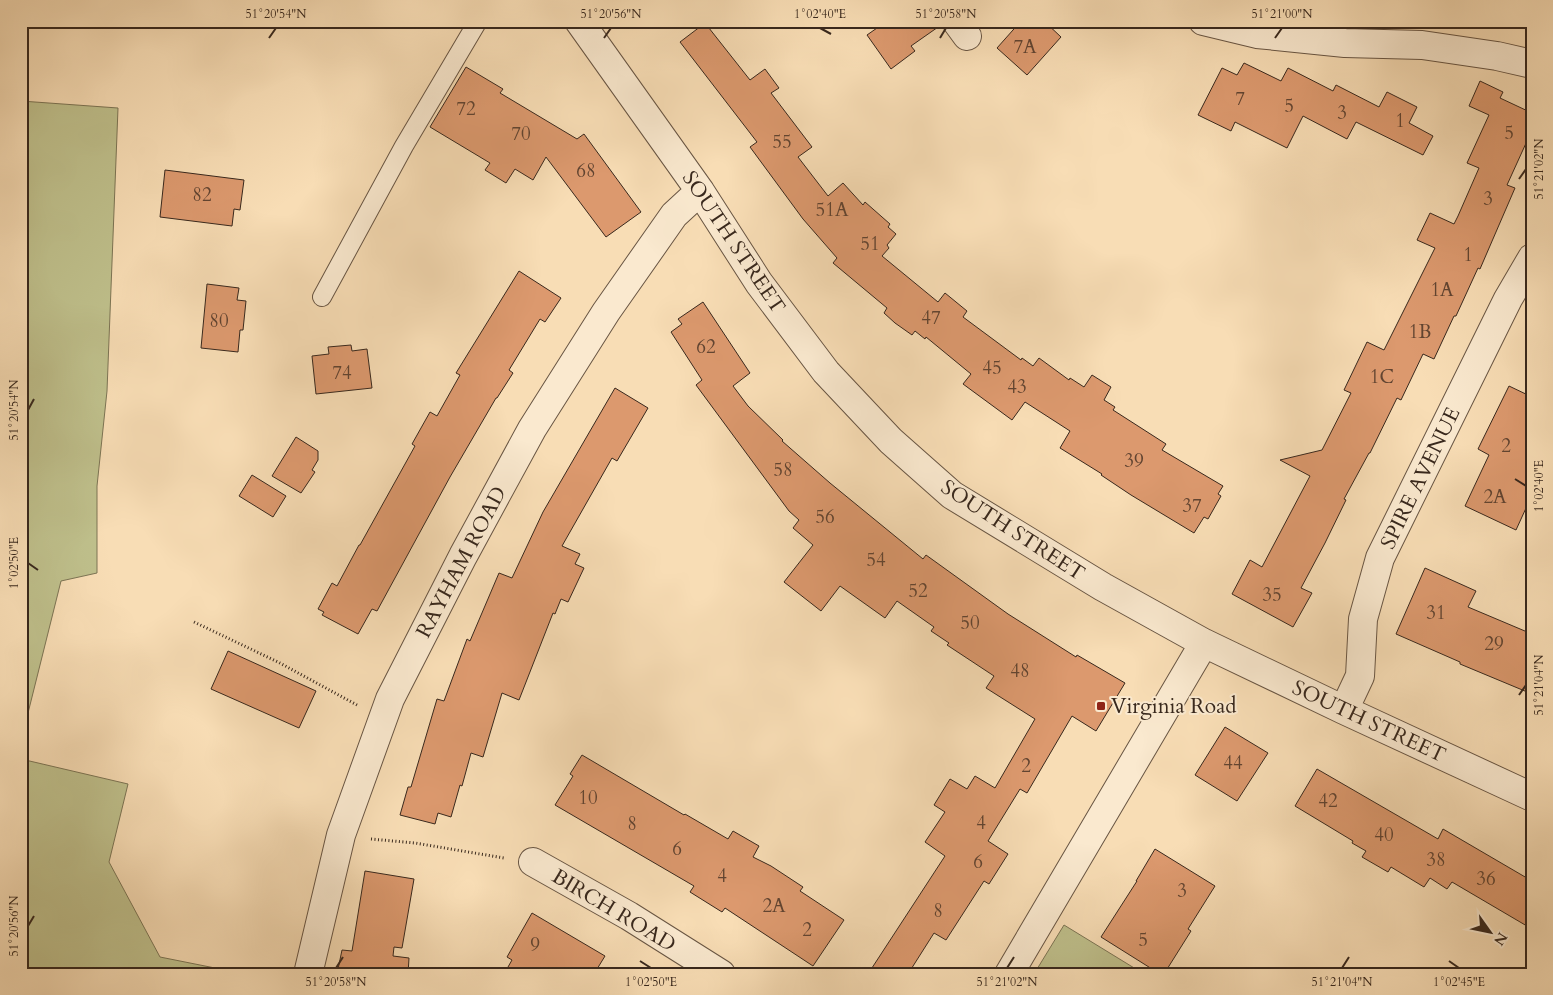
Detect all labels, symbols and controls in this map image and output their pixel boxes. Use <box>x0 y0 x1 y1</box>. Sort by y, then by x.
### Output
text: 51°20'54"N <box>246 6 307 22</box>
text: 51°20'56"N <box>581 6 642 22</box>
text: 1°02'40"E <box>794 6 846 22</box>
text: 51°20'58"N <box>916 6 977 22</box>
text: 51°21'00"N <box>1252 6 1313 22</box>
house number: 7A <box>1013 34 1037 60</box>
house number: 7 <box>1235 86 1245 112</box>
house number: 5 <box>1284 93 1294 119</box>
house number: 72 <box>456 96 476 122</box>
house number: 3 <box>1337 100 1347 126</box>
house number: 1 <box>1395 108 1405 134</box>
house number: 5 <box>1504 120 1514 146</box>
house number: 70 <box>511 121 531 147</box>
house number: 55 <box>772 129 792 155</box>
text: 51°21'02"N <box>1531 138 1547 199</box>
house number: 68 <box>576 158 596 184</box>
street label: SOUTH STREET <box>675 165 792 319</box>
house number: 82 <box>192 182 212 208</box>
house number: 3 <box>1483 186 1493 212</box>
house number: 51A <box>816 197 849 223</box>
house number: 51 <box>860 231 880 257</box>
house number: 1 <box>1463 242 1473 268</box>
house number: 1A <box>1430 277 1454 303</box>
house number: 47 <box>921 305 941 331</box>
house number: 80 <box>209 308 229 334</box>
house number: 1B <box>1409 319 1431 345</box>
house number: 62 <box>696 334 716 360</box>
house number: 45 <box>982 355 1002 381</box>
house number: 74 <box>332 360 352 386</box>
house number: 1C <box>1370 364 1394 390</box>
house number: 43 <box>1007 374 1027 400</box>
text: 51°20'54"N <box>6 379 22 440</box>
street label: SPIRE AVENUE <box>1374 402 1467 554</box>
house number: 2 <box>1501 433 1511 459</box>
house number: 39 <box>1124 448 1144 474</box>
house number: 58 <box>773 457 793 483</box>
text: 1°02'40"E <box>1531 460 1547 512</box>
street label: SOUTH STREET <box>935 473 1090 588</box>
street label: RAYHAM ROAD <box>409 481 514 643</box>
house number: 2A <box>1483 484 1507 510</box>
house number: 37 <box>1182 493 1202 519</box>
house number: 56 <box>815 504 835 530</box>
text: 1°02'50"E <box>6 537 22 589</box>
house number: 54 <box>866 547 886 573</box>
house number: 52 <box>908 578 928 604</box>
house number: 35 <box>1262 582 1282 608</box>
house number: 31 <box>1426 600 1446 626</box>
house number: 50 <box>960 610 980 636</box>
house number: 29 <box>1484 631 1504 657</box>
text: 51°21'04"N <box>1531 654 1547 715</box>
house number: 48 <box>1010 658 1030 684</box>
street label: SOUTH STREET <box>1287 673 1450 770</box>
place label: Virginia Road <box>1111 692 1236 721</box>
marker: Virginia Road <box>1095 700 1107 712</box>
house number: 44 <box>1223 750 1243 776</box>
house number: 2 <box>1021 753 1031 779</box>
house number: 10 <box>578 785 598 811</box>
house number: 42 <box>1318 788 1338 814</box>
house number: 4 <box>976 810 986 836</box>
house number: 8 <box>627 811 637 837</box>
house number: 40 <box>1374 822 1394 848</box>
house number: 6 <box>672 836 682 862</box>
house number: 38 <box>1426 847 1446 873</box>
house number: 6 <box>973 849 983 875</box>
street label: BIRCH ROAD <box>546 862 681 959</box>
house number: 4 <box>717 863 727 889</box>
house number: 36 <box>1476 866 1496 892</box>
house number: 3 <box>1177 878 1187 904</box>
house number: 2A <box>762 893 786 919</box>
text: 51°20'56"N <box>6 895 22 956</box>
house number: 8 <box>933 898 943 924</box>
north arrow <box>1466 908 1516 958</box>
house number: 2 <box>802 917 812 943</box>
house number: 5 <box>1138 927 1148 953</box>
text: N <box>1489 929 1512 949</box>
house number: 9 <box>530 932 540 958</box>
text: 51°20'58"N <box>306 974 367 990</box>
text: 1°02'50"E <box>625 974 677 990</box>
text: 51°21'02"N <box>977 974 1038 990</box>
text: 51°21'04"N <box>1312 974 1373 990</box>
text: 1°02'45"E <box>1433 974 1485 990</box>

